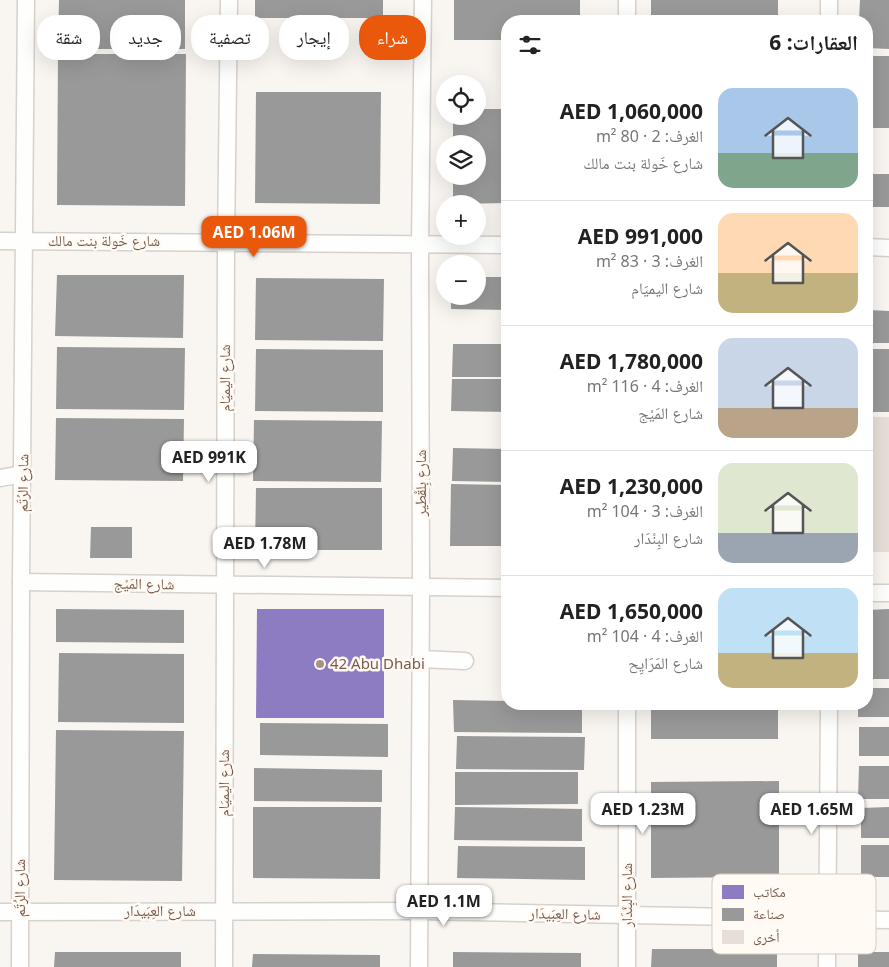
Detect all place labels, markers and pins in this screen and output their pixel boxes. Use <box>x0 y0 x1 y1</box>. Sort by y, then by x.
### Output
pin: AED 1.06M <box>197 216 311 258</box>
pin: AED 991K <box>157 440 261 483</box>
pin: AED 1.78M <box>208 526 322 569</box>
place label: 42 Abu Dhabi <box>330 653 425 673</box>
marker: 42 Abu Dhabi <box>314 658 326 670</box>
pin: AED 1.23M <box>586 792 700 835</box>
pin: AED 1.65M <box>755 792 869 835</box>
pin: AED 1.1M <box>392 884 496 927</box>

